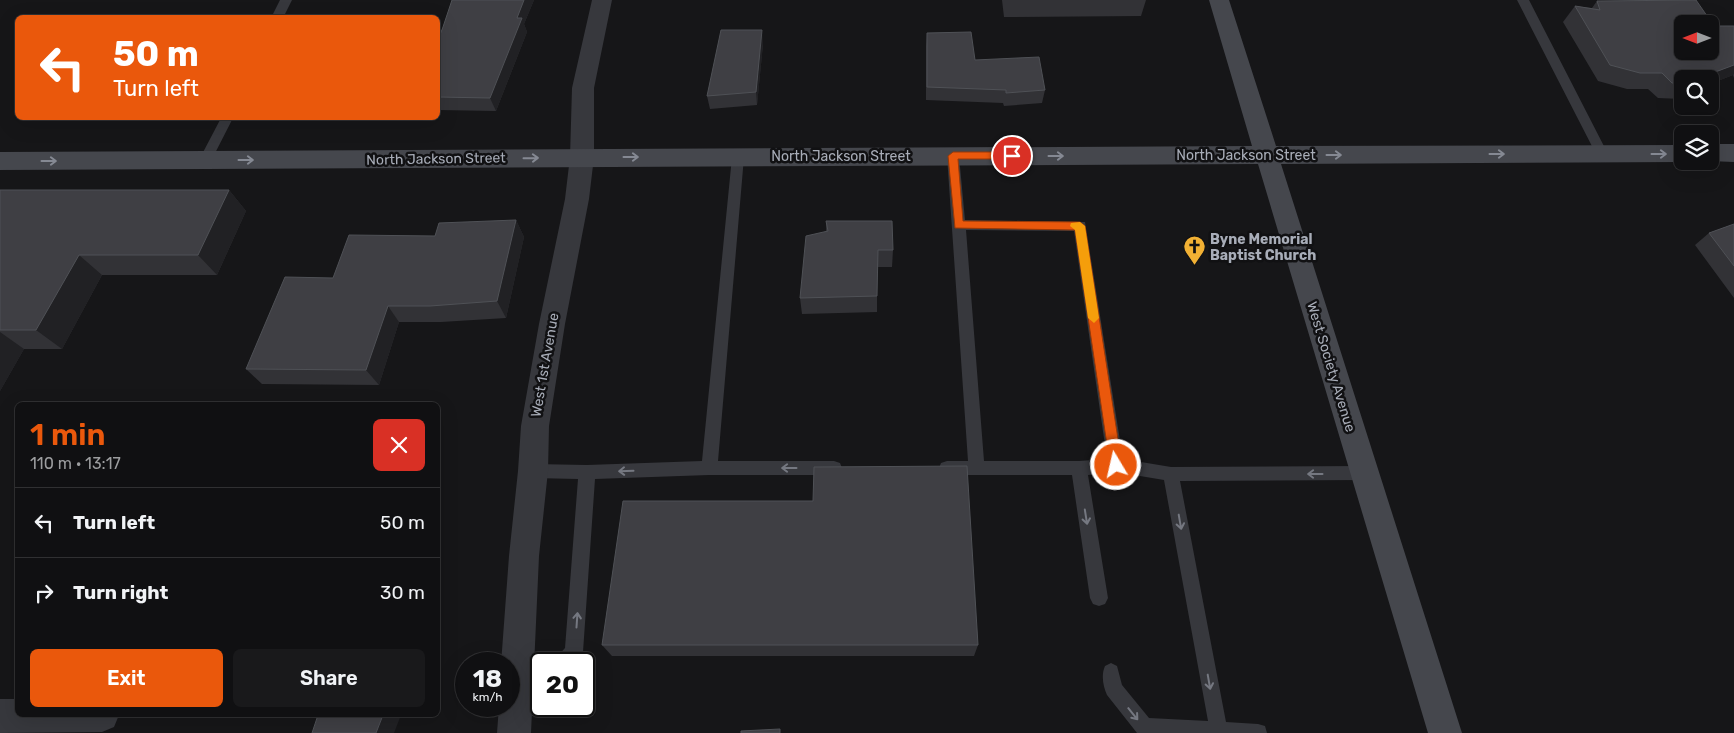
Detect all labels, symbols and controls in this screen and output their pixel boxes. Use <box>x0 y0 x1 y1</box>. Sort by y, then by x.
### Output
north arrow <box>1674 15 1719 60</box>
map controls <box>1674 15 1719 170</box>
text: 50 m <box>113 33 199 75</box>
icon: left <box>30 35 95 100</box>
button: search <box>1674 70 1719 115</box>
text: Turn left <box>113 75 199 102</box>
button: layers <box>1674 125 1719 170</box>
pin <box>991 135 1033 177</box>
icon: arrive <box>998 142 1026 170</box>
street label: North Jackson Street <box>1176 147 1316 164</box>
street label: North Jackson Street <box>771 148 911 165</box>
street label: North Jackson Street <box>366 149 506 169</box>
one-way arrow <box>1488 149 1504 159</box>
one-way arrow <box>1651 149 1667 158</box>
one-way arrow <box>1326 150 1342 160</box>
one-way arrow <box>1048 151 1064 160</box>
one-way arrow <box>622 152 639 162</box>
one-way arrow <box>522 153 539 163</box>
one-way arrow <box>238 155 254 165</box>
one-way arrow <box>40 156 56 166</box>
place label: Byne Memorial Baptist Church <box>1210 231 1316 264</box>
church icon: Byne Memorial Baptist Church <box>1182 235 1206 266</box>
street label: West Society Avenue <box>1303 300 1359 434</box>
street label: West 1st Avenue <box>527 311 563 418</box>
text: 1 min <box>30 417 105 453</box>
button: close <box>373 419 425 471</box>
position arrow <box>1089 438 1141 490</box>
text: 110 m · 13:17 <box>30 454 121 473</box>
one-way arrow <box>781 463 797 473</box>
one-way arrow <box>619 466 635 476</box>
one-way arrow <box>1308 469 1324 478</box>
one-way arrow <box>1082 508 1092 524</box>
icon: left <box>30 509 58 537</box>
text: Turn left <box>73 511 155 534</box>
text: 50 m <box>380 511 425 534</box>
one-way arrow <box>1176 513 1186 529</box>
icon: right <box>30 579 58 607</box>
text: Turn right <box>73 581 168 604</box>
text: 30 m <box>380 581 425 604</box>
one-way arrow <box>572 613 581 629</box>
button: Exit <box>30 649 223 707</box>
button: Share <box>233 649 425 707</box>
speed limit sign: 20 <box>530 652 595 717</box>
text: 18 <box>473 664 502 693</box>
one-way arrow <box>1205 673 1215 689</box>
text: km/h <box>473 690 502 704</box>
one-way arrow <box>1128 707 1139 720</box>

